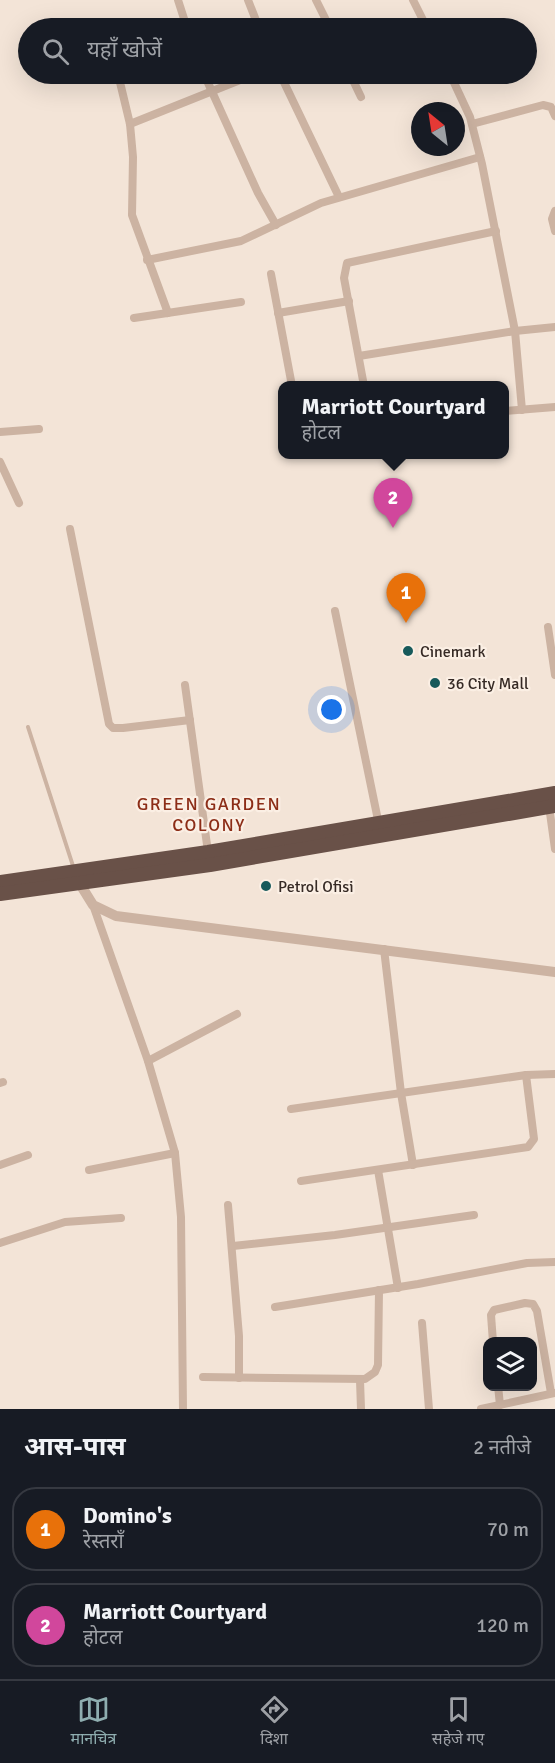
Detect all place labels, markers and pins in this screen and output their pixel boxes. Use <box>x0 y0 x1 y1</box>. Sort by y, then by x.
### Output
pin: 2 <box>374 478 412 528</box>
pin: 1 <box>386 574 426 623</box>
place label: Cinemark <box>420 642 486 662</box>
marker: Cinemark <box>401 644 415 658</box>
place label: 36 City Mall <box>447 674 529 694</box>
marker: 36 City Mall <box>428 676 442 690</box>
place label: Petrol Ofisi <box>278 877 354 897</box>
marker: Petrol Ofisi <box>259 879 273 893</box>

